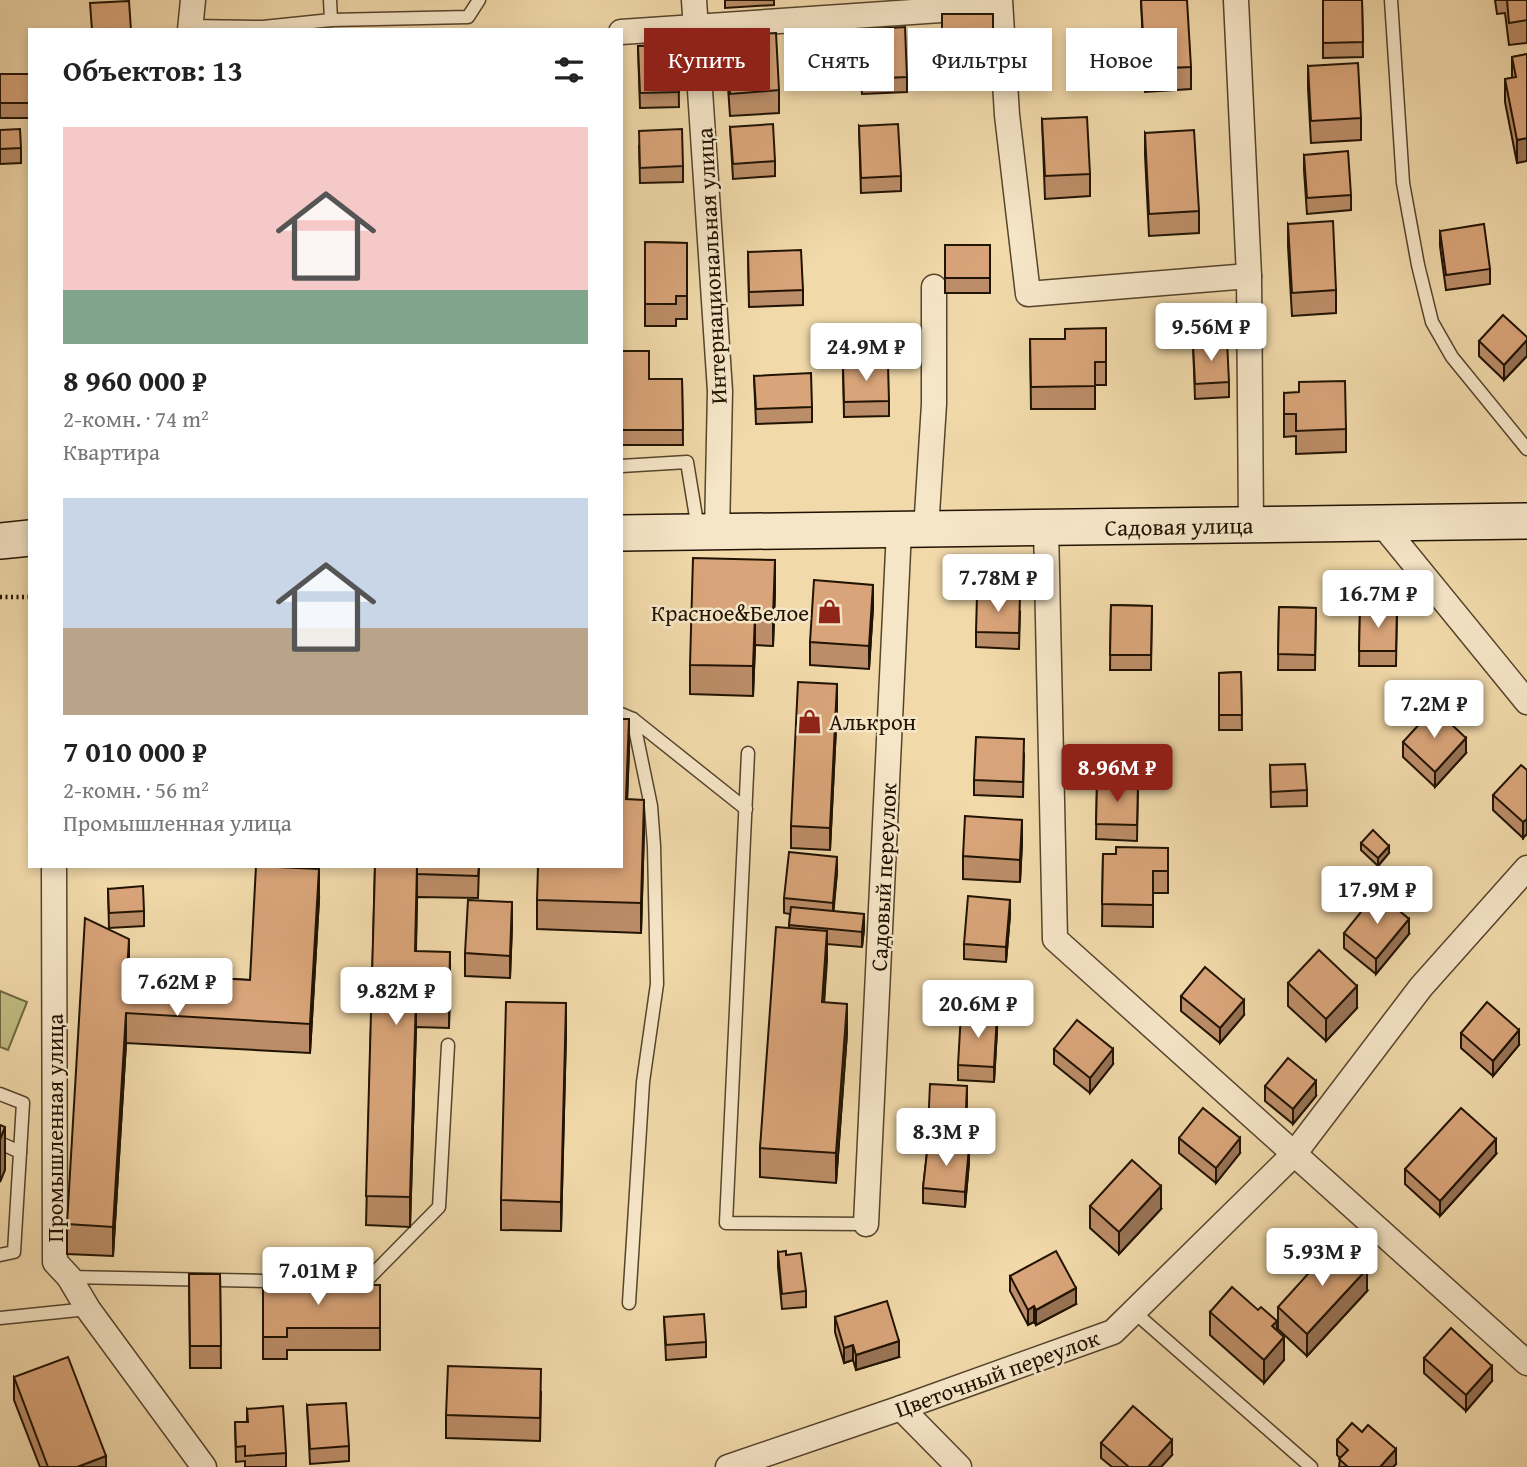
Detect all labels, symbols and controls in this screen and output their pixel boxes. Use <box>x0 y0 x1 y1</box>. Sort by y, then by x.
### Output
chip: Купить <box>644 28 770 91</box>
chip: Снять <box>784 28 894 91</box>
chip: Фильтры <box>908 28 1052 91</box>
chip: Новое <box>1066 28 1177 91</box>
text: Объектов: 13 <box>63 48 243 92</box>
icon: filters <box>550 51 588 89</box>
street label: Интернациональная улица <box>687 127 735 405</box>
icon: home <box>263 173 389 299</box>
pin: 9.56M ₽ <box>1146 304 1276 363</box>
text: 9.56M ₽ <box>1171 309 1251 342</box>
pin: 24.9M ₽ <box>801 324 931 383</box>
text: 24.9M ₽ <box>826 329 906 362</box>
text: 8 960 000 ₽ <box>63 358 207 402</box>
text: 2-комн. · 74 m² <box>63 402 209 435</box>
text: Квартира <box>63 435 160 468</box>
street label: Садовая улица <box>1104 508 1254 544</box>
icon: home <box>263 544 389 670</box>
pin: 7.78M ₽ <box>933 554 1063 614</box>
text: 7.78M ₽ <box>958 560 1038 593</box>
pin: 16.7M ₽ <box>1313 570 1443 630</box>
text: 16.7M ₽ <box>1338 576 1418 609</box>
place label: Красное&Белое <box>651 596 809 629</box>
shop icon: Красное&Белое <box>815 598 843 626</box>
pin: 7.2M ₽ <box>1377 680 1491 740</box>
text: 7.2M ₽ <box>1400 686 1468 719</box>
place label: Алькрон <box>829 705 916 738</box>
shop icon: Алькрон <box>795 707 823 735</box>
text: 7 010 000 ₽ <box>63 729 207 773</box>
pin: 8.96M ₽ <box>1052 744 1182 804</box>
text: 8.96M ₽ <box>1077 750 1157 783</box>
text: 2-комн. · 56 m² <box>63 773 209 806</box>
street label: Садовый переулок <box>862 782 904 972</box>
text: Промышленная улица <box>63 806 292 839</box>
pin: 17.9M ₽ <box>1312 866 1442 926</box>
text: 17.9M ₽ <box>1337 872 1417 905</box>
pin: 7.62M ₽ <box>112 958 242 1018</box>
text: 7.62M ₽ <box>137 964 217 997</box>
pin: 9.82M ₽ <box>331 968 461 1027</box>
text: 9.82M ₽ <box>356 973 436 1006</box>
pin: 20.6M ₽ <box>913 981 1043 1040</box>
text: 20.6M ₽ <box>938 986 1018 1019</box>
street label: Промышленная улица <box>38 1014 71 1242</box>
pin: 8.3M ₽ <box>889 1108 1003 1168</box>
text: 8.3M ₽ <box>912 1114 980 1147</box>
pin: 5.93M ₽ <box>1257 1228 1387 1288</box>
text: 5.93M ₽ <box>1282 1234 1362 1267</box>
pin: 7.01M ₽ <box>253 1248 383 1307</box>
text: 7.01M ₽ <box>278 1253 358 1286</box>
street label: Цветочный переулок <box>890 1321 1104 1425</box>

